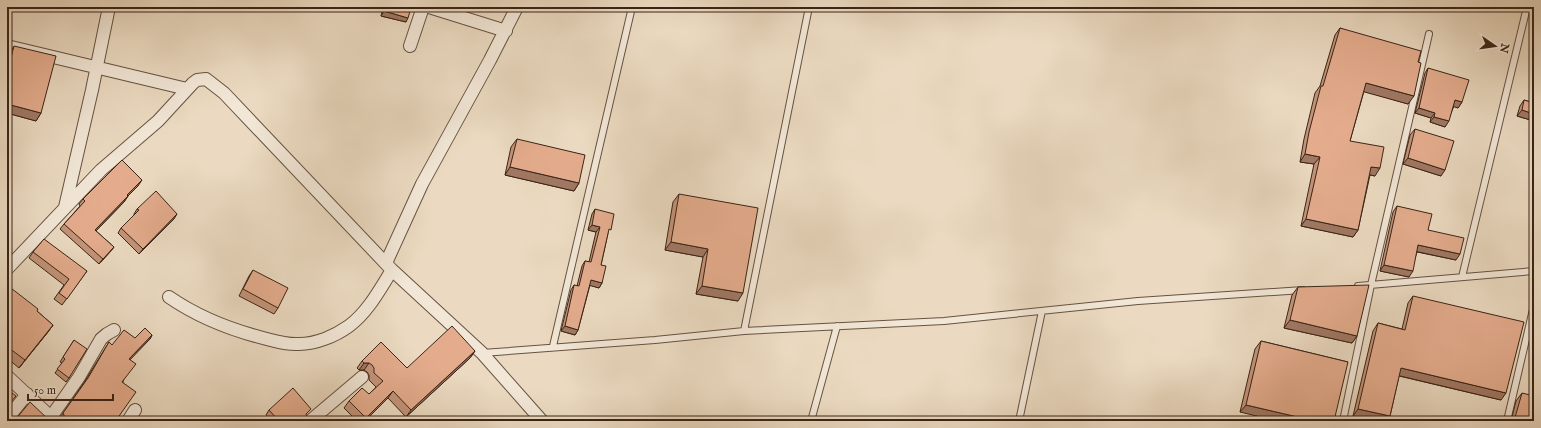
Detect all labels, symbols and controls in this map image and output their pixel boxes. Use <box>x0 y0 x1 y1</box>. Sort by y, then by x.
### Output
north arrow <box>1475 26 1515 66</box>
text: N <box>1496 41 1512 55</box>
scale bar <box>28 376 113 402</box>
text: 50 m <box>34 383 56 398</box>

